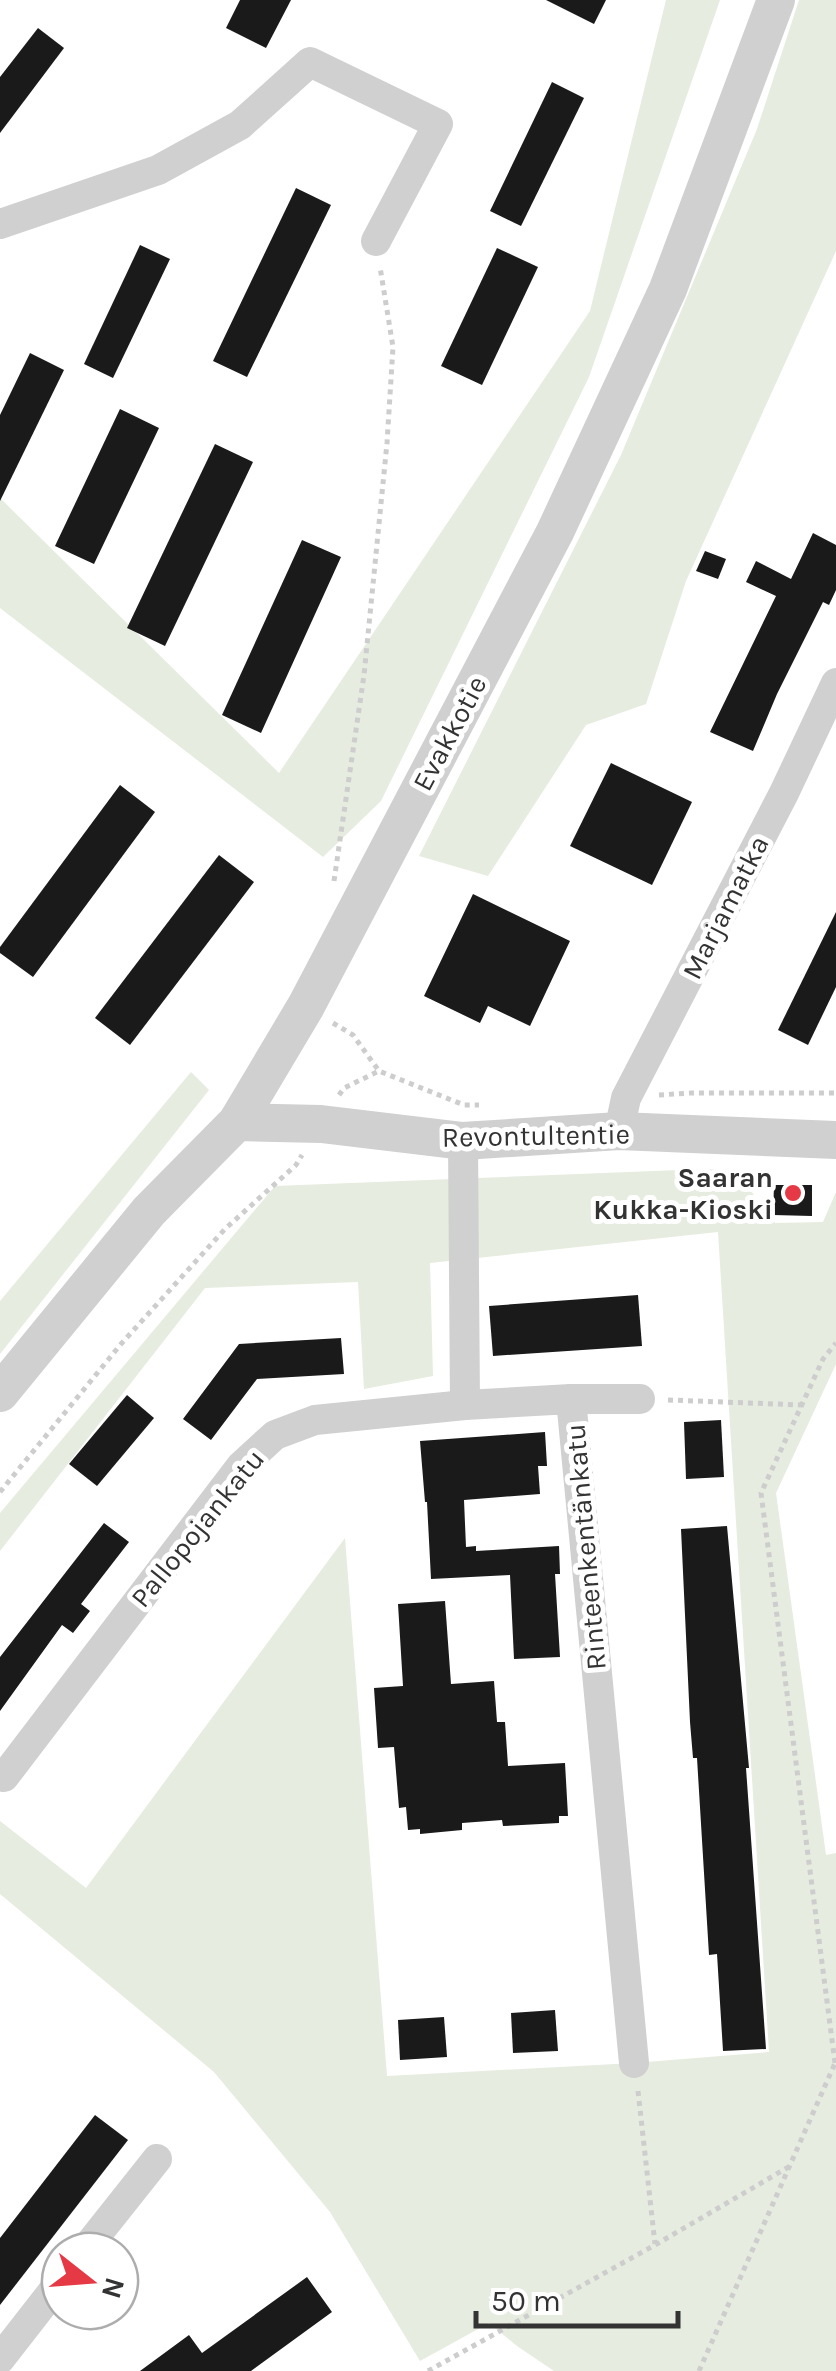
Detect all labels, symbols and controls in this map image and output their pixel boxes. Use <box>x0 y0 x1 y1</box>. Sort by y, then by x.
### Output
street label: Evakkotie <box>405 670 493 796</box>
street label: Marjamatka <box>675 830 776 985</box>
street label: Revontultentie <box>442 1117 630 1154</box>
place label: Saaran Kukka-Kioski <box>593 1161 773 1226</box>
marker: Saaran Kukka-Kioski <box>782 1182 804 1204</box>
street label: Rinteenkentänkatu <box>558 1422 613 1672</box>
street label: Pallopojankatu <box>124 1443 271 1614</box>
north arrow <box>40 2231 140 2331</box>
scale bar <box>476 2266 678 2328</box>
text: N <box>95 2274 132 2303</box>
text: 50 m <box>491 2283 561 2319</box>

